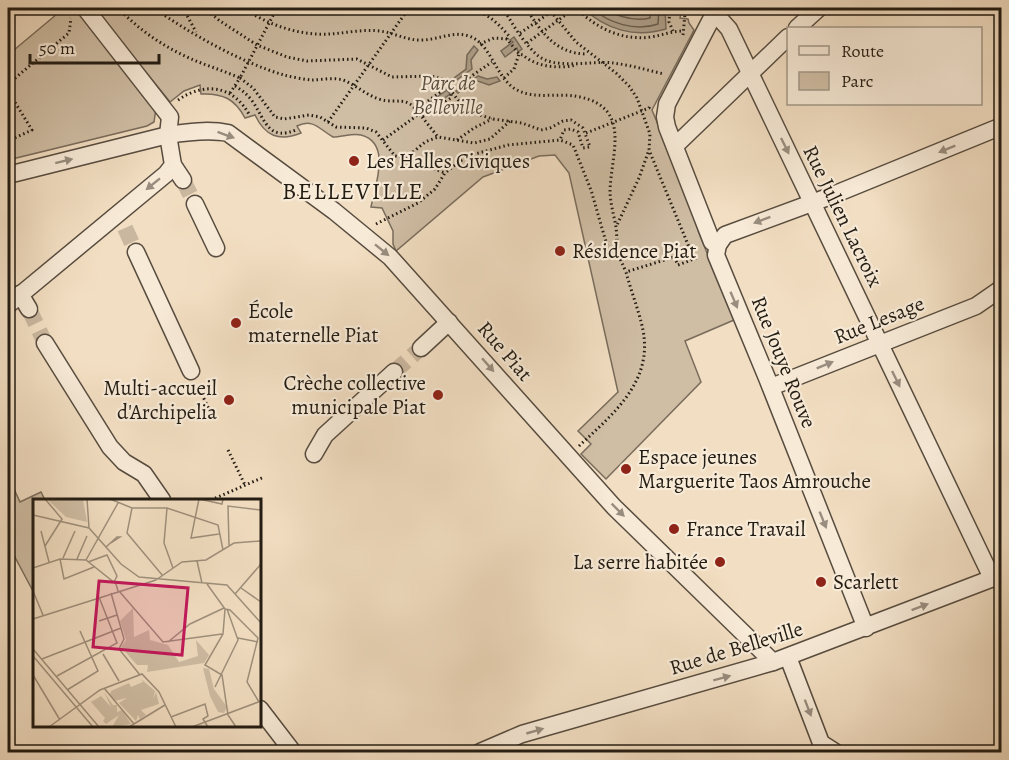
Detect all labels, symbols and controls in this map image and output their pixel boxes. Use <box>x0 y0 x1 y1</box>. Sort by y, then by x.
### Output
scale bar <box>30 27 159 65</box>
legend <box>787 27 982 105</box>
text: 50 m <box>39 36 75 60</box>
text: Route <box>841 39 884 63</box>
park label: Parc de Belleville <box>413 69 483 121</box>
text: Parc <box>841 69 873 93</box>
one-way arrow <box>217 131 235 141</box>
one-way arrow <box>780 137 789 154</box>
street label: Rue Julien Lacroix <box>797 140 889 292</box>
one-way arrow <box>938 144 956 154</box>
place label: Les Halles Civiques <box>366 147 530 175</box>
marker: Les Halles Civiques <box>347 154 361 168</box>
one-way arrow <box>55 156 73 166</box>
district label: BELLEVILLE <box>282 175 424 207</box>
one-way arrow <box>146 178 161 190</box>
one-way arrow <box>753 216 771 226</box>
place label: Résidence Piat <box>572 237 696 265</box>
one-way arrow <box>374 244 390 257</box>
marker: Résidence Piat <box>553 244 567 258</box>
street label: Rue Lesage <box>830 289 928 351</box>
one-way arrow <box>729 291 739 309</box>
street label: Rue Jouye Rouve <box>745 292 823 432</box>
place label: École maternelle Piat <box>248 297 378 349</box>
street label: Rue Piat <box>471 315 539 387</box>
marker: École maternelle Piat <box>229 316 243 330</box>
one-way arrow <box>481 358 495 373</box>
one-way arrow <box>816 360 834 370</box>
place label: Crèche collective municipale Piat <box>283 369 426 421</box>
one-way arrow <box>891 370 900 387</box>
place label: Multi-accueil d'Archipelia <box>103 374 217 426</box>
marker: Crèche collective municipale Piat <box>431 388 445 402</box>
marker: Multi-accueil d'Archipelia <box>222 393 236 407</box>
place label: Espace jeunes Marguerite Taos Amrouche <box>638 443 871 495</box>
marker: Espace jeunes Marguerite Taos Amrouche <box>619 462 633 476</box>
inset map <box>33 499 261 727</box>
one-way arrow <box>611 503 625 518</box>
one-way arrow <box>818 511 828 529</box>
place label: France Travail <box>686 515 806 543</box>
marker: France Travail <box>667 522 681 536</box>
place label: La serre habitée <box>573 548 708 576</box>
marker: La serre habitée <box>713 555 727 569</box>
place label: Scarlett <box>833 568 899 596</box>
marker: Scarlett <box>814 575 828 589</box>
one-way arrow <box>911 601 929 611</box>
street label: Rue de Belleville <box>666 614 806 682</box>
one-way arrow <box>713 672 731 682</box>
one-way arrow <box>803 699 813 717</box>
one-way arrow <box>525 725 544 735</box>

